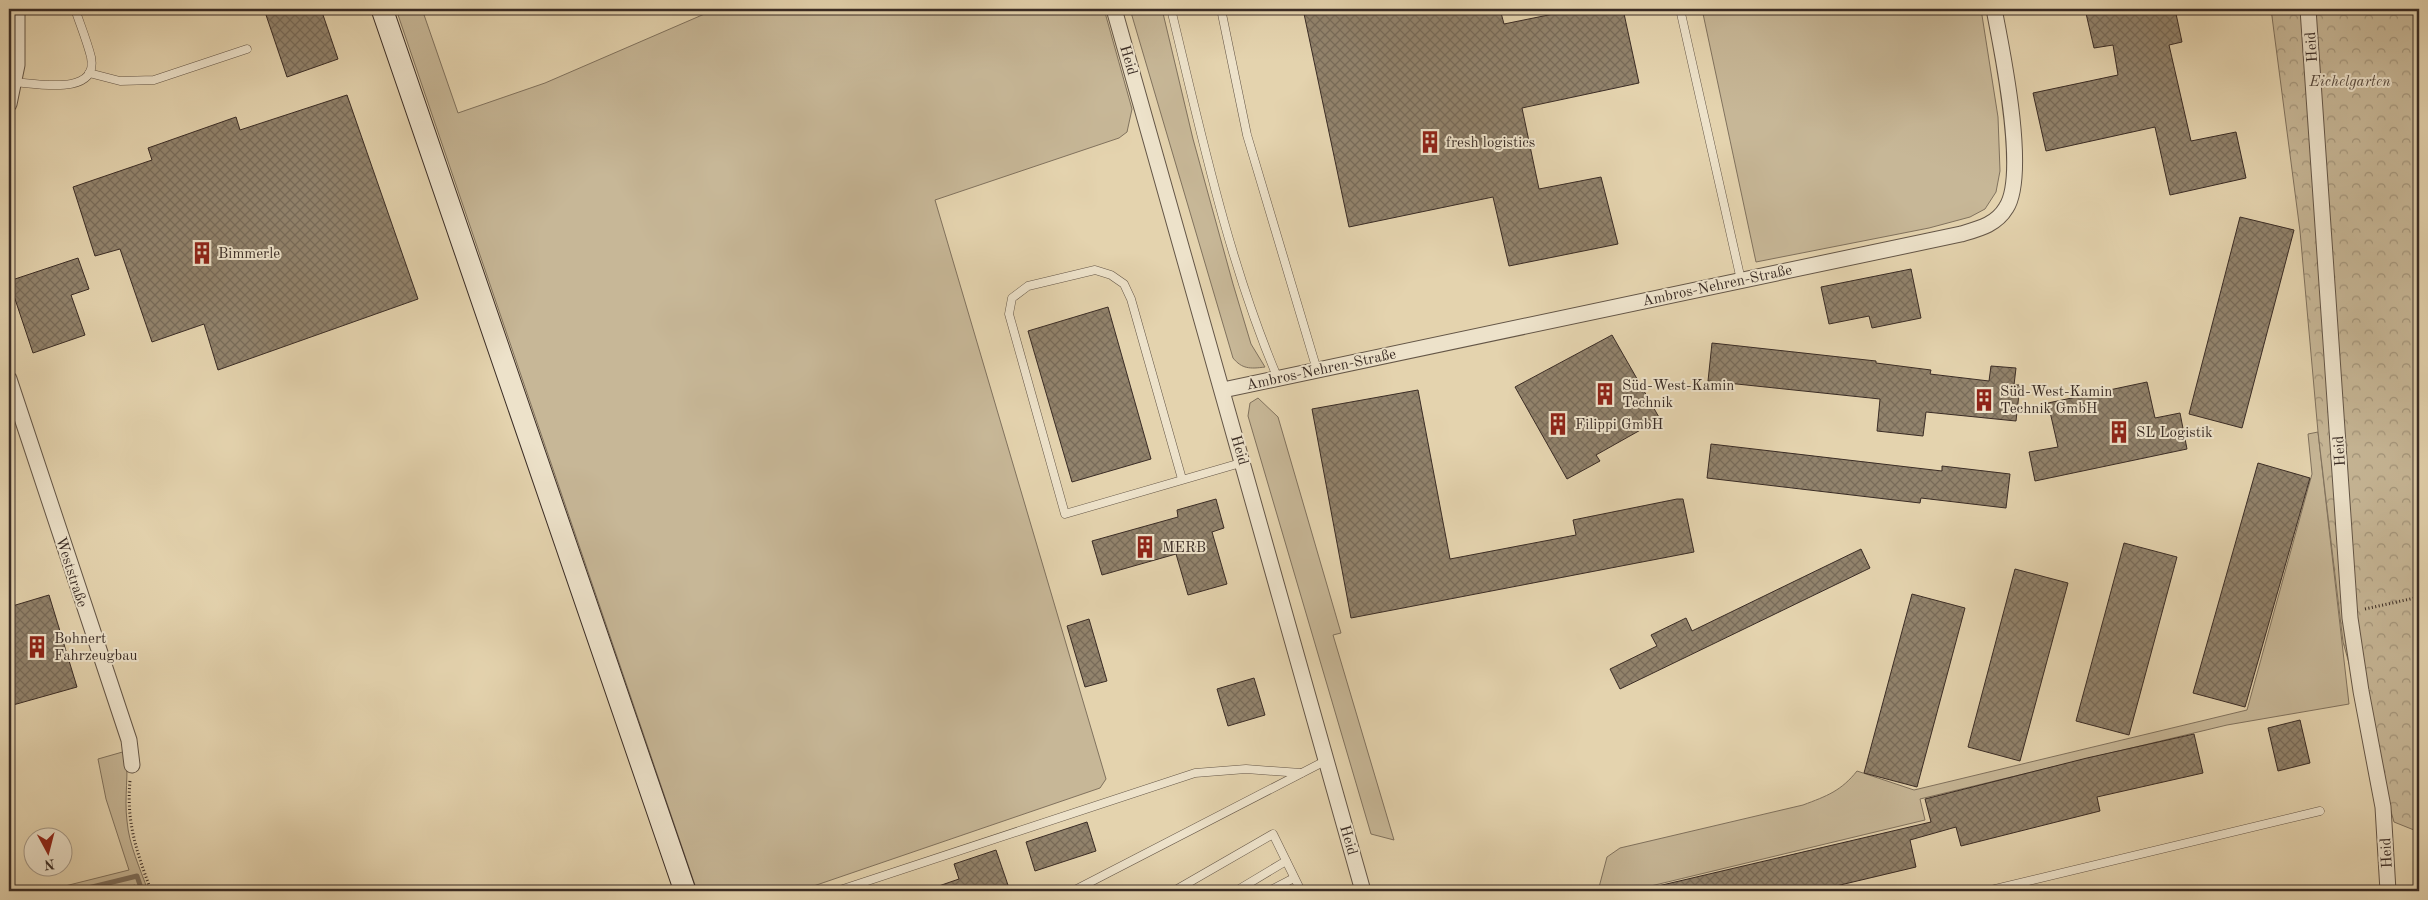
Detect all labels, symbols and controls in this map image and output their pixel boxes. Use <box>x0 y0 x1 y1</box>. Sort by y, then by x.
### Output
street label: Heid <box>2304 31 2321 63</box>
street label: Heid <box>1116 44 1139 77</box>
park label: Eichelgarten <box>2308 75 2391 90</box>
building icon: fresh logistics <box>1417 129 1443 155</box>
place label: fresh logistics <box>1446 136 1535 151</box>
building icon: Bimmerle <box>189 240 215 266</box>
place label: Bimmerle <box>218 247 280 262</box>
street label: Ambros-Nehren-Straße <box>1641 263 1794 310</box>
street label: Ambros-Nehren-Straße <box>1245 347 1398 394</box>
place label: Süd-West-Kamin Technik <box>1622 379 1734 411</box>
building icon: Süd-West-Kamin Technik <box>1592 381 1618 407</box>
place label: Süd-West-Kamin Technik GmbH <box>2000 385 2112 417</box>
building icon: Süd-West-Kamin Technik GmbH <box>1971 387 1997 413</box>
building icon: Filippi GmbH <box>1545 411 1571 437</box>
place label: Filippi GmbH <box>1575 418 1663 433</box>
building icon: SL Logistik <box>2106 419 2132 445</box>
place label: SL Logistik <box>2136 426 2213 441</box>
street label: Heid <box>1227 434 1250 467</box>
street label: Heid <box>2332 435 2349 467</box>
building icon: MERB <box>1132 534 1158 560</box>
street label: Weststraße <box>52 535 89 610</box>
place label: MERB <box>1162 541 1206 556</box>
place label: Bohnert Fahrzeugbau <box>54 632 138 664</box>
building icon: Bohnert Fahrzeugbau <box>24 634 50 660</box>
street label: Heid <box>1336 824 1359 857</box>
north arrow <box>22 828 72 878</box>
street label: Heid <box>2379 837 2396 869</box>
text: N <box>43 856 56 872</box>

